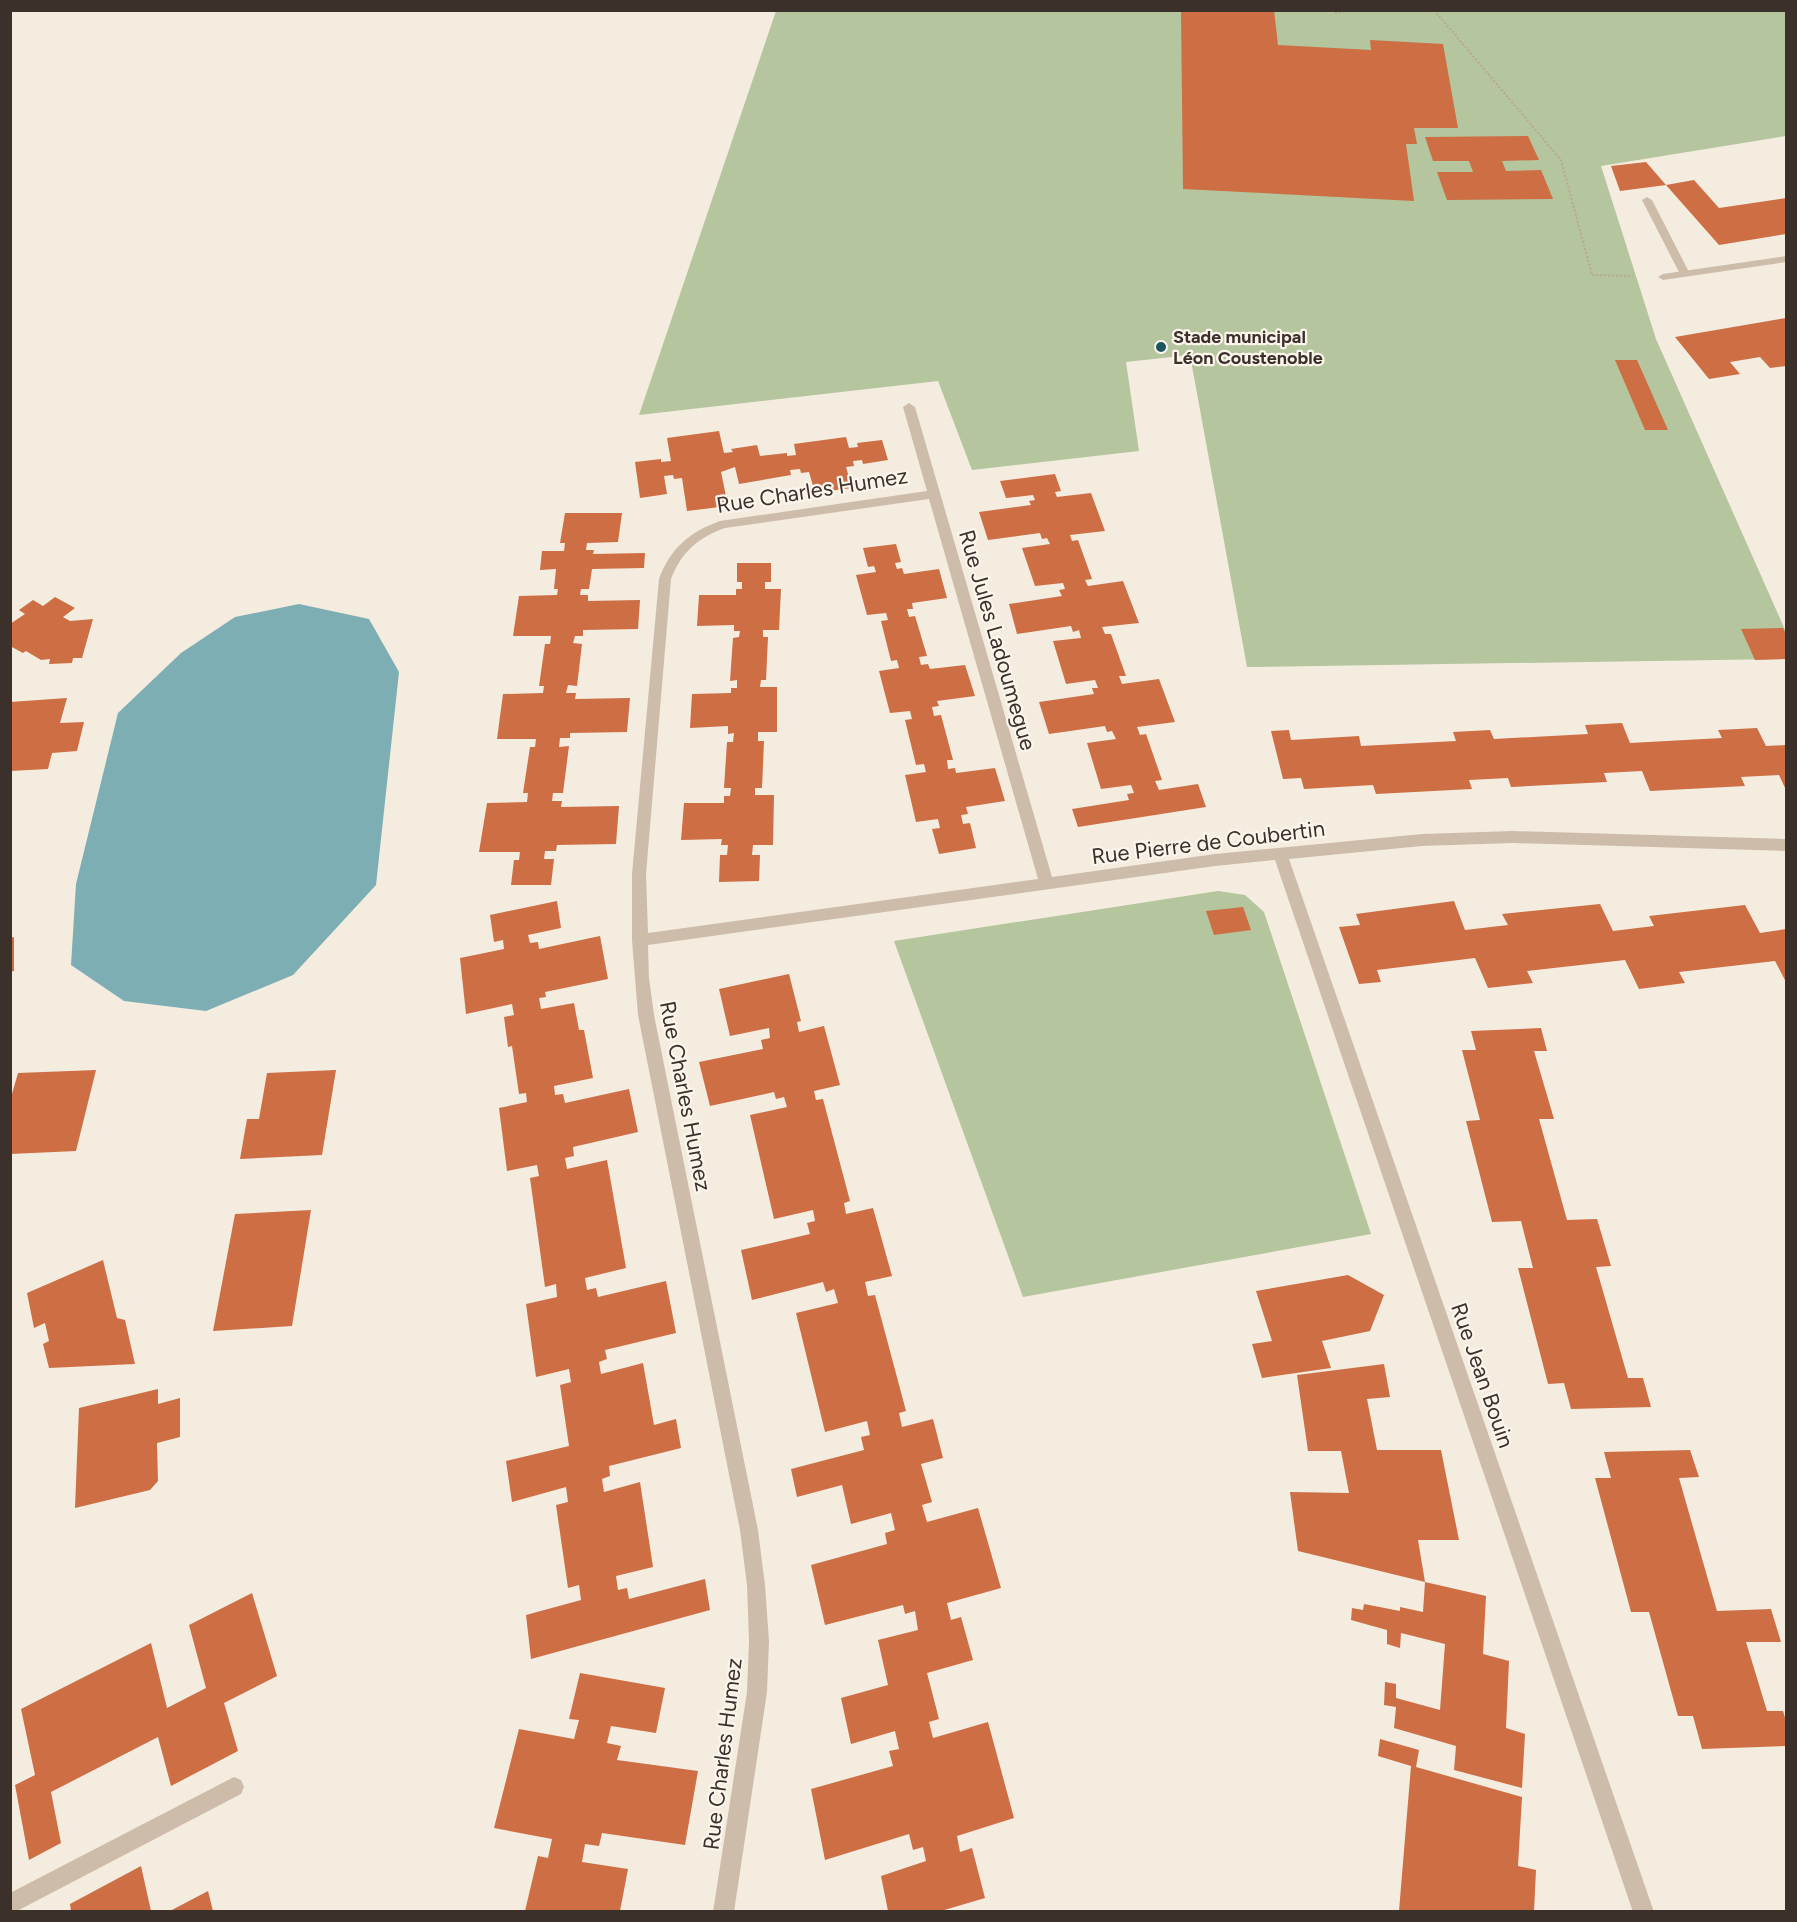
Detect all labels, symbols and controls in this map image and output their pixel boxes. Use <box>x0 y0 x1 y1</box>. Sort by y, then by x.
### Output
place label: Stade municipal Léon Coustenoble <box>1173 326 1323 369</box>
marker: Stade municipal Léon Coustenoble <box>1154 340 1168 354</box>
street label: Rue Charles Humez <box>715 462 910 519</box>
street label: Rue Jules Ladoumegue <box>953 527 1042 754</box>
street label: Rue Pierre de Coubertin <box>1090 815 1326 870</box>
street label: Rue Charles Humez <box>654 999 717 1193</box>
street label: Rue Jean Bouin <box>1445 1299 1520 1451</box>
street label: Rue Charles Humez <box>697 1657 748 1852</box>

